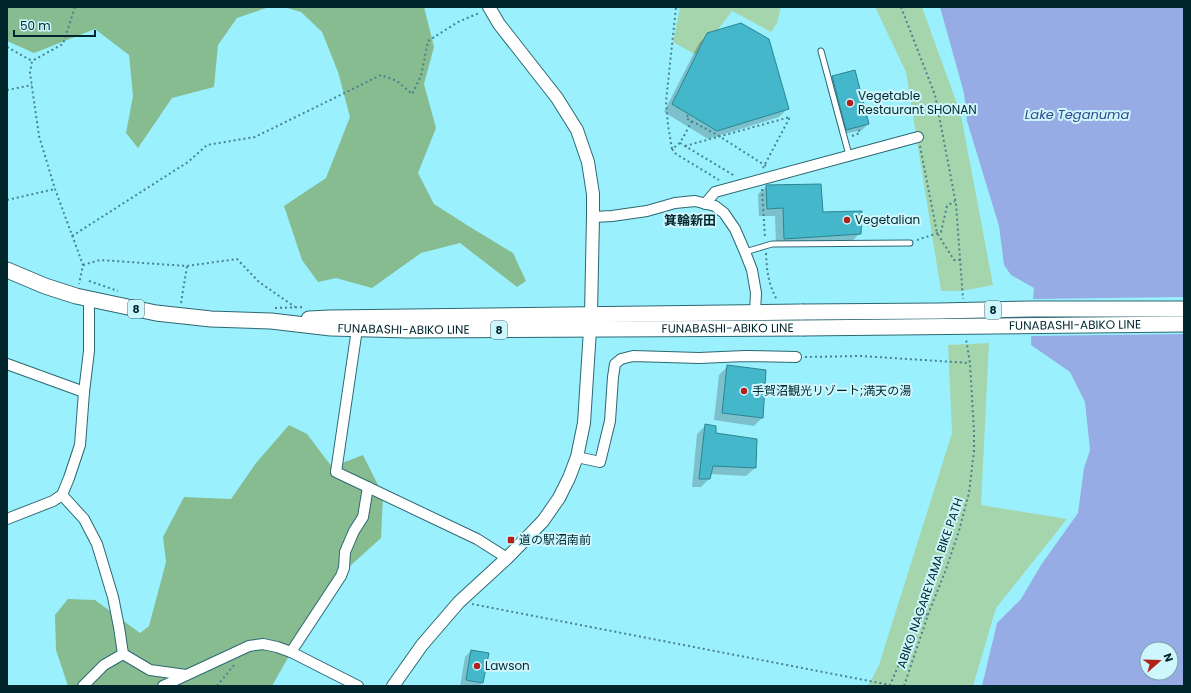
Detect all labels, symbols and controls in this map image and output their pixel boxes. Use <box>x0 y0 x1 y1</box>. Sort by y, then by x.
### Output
scale bar <box>14 12 95 38</box>
text: 50 m <box>20 17 51 34</box>
place label: Vegetable Restaurant SHONAN <box>858 87 977 118</box>
marker: Vegetable Restaurant SHONAN <box>845 98 855 108</box>
water label: Lake Teganuma <box>1025 105 1129 124</box>
district label: 箕輪新田 <box>664 211 716 230</box>
place label: Vegetalian <box>855 211 920 228</box>
marker: Vegetalian <box>842 215 852 225</box>
road number: 8 <box>128 300 144 318</box>
road number: 8 <box>985 301 1001 319</box>
street label: FUNABASHI-ABIKO LINE <box>1009 315 1141 334</box>
street label: FUNABASHI-ABIKO LINE <box>337 319 470 338</box>
street label: FUNABASHI-ABIKO LINE <box>662 319 794 337</box>
road number: 8 <box>491 321 507 339</box>
place label: 手賀沼観光リゾート;満天の湯 <box>752 382 911 399</box>
marker: 手賀沼観光リゾート;満天の湯 <box>739 386 749 396</box>
street label: ABIKO NAGAREYAMA BIKE PATH <box>892 495 967 670</box>
place label: 道の駅沼南前 <box>519 531 591 548</box>
marker: 道の駅沼南前 <box>506 535 516 545</box>
north arrow <box>1139 641 1179 681</box>
text: N <box>1159 651 1177 664</box>
place label: Lawson <box>485 657 530 674</box>
marker: Lawson <box>472 661 482 671</box>

